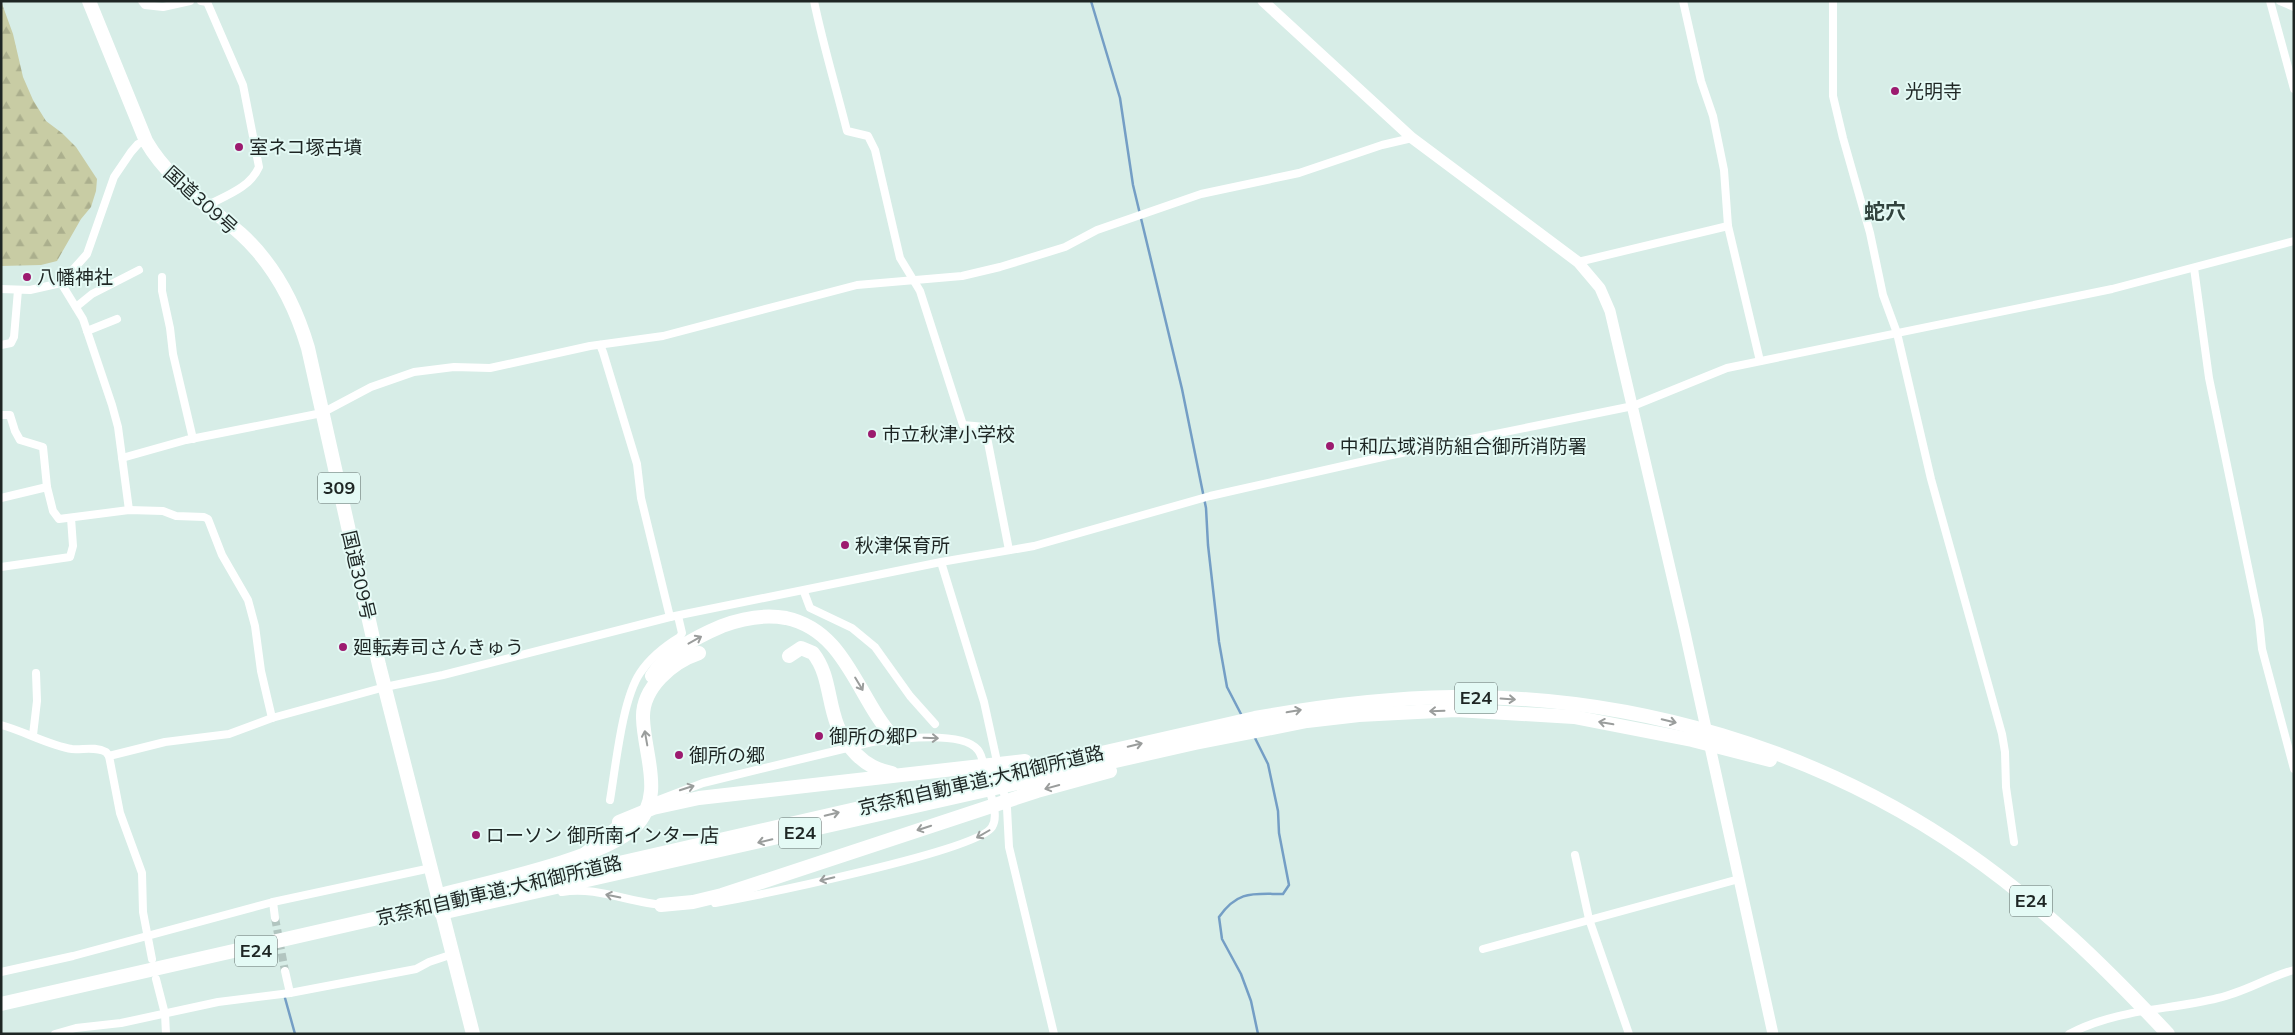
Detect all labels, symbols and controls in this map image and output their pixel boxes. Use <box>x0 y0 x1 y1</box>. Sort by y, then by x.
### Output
place label: 光明寺 <box>1905 79 1962 103</box>
marker: 光明寺 <box>1889 85 1901 97</box>
place label: 室ネコ塚古墳 <box>249 135 363 159</box>
marker: 室ネコ塚古墳 <box>233 141 245 153</box>
street label: 国道309号 <box>159 161 243 239</box>
district label: 蛇穴 <box>1864 198 1906 224</box>
place label: 八幡神社 <box>37 265 113 289</box>
marker: 八幡神社 <box>21 271 33 283</box>
place label: 市立秋津小学校 <box>882 422 1015 446</box>
marker: 市立秋津小学校 <box>866 428 878 440</box>
place label: 中和広域消防組合御所消防署 <box>1340 434 1587 458</box>
marker: 中和広域消防組合御所消防署 <box>1324 440 1336 452</box>
road number: 309 <box>318 472 360 503</box>
street label: 国道309号 <box>337 528 381 622</box>
place label: 秋津保育所 <box>855 533 950 557</box>
marker: 秋津保育所 <box>839 539 851 551</box>
one-way arrow <box>688 634 702 644</box>
place label: 廻転寿司さんきゅう <box>353 635 524 659</box>
marker: 廻転寿司さんきゅう <box>337 641 349 653</box>
one-way arrow <box>855 677 865 691</box>
road number: E24 <box>1455 682 1497 714</box>
one-way arrow <box>1500 694 1516 704</box>
one-way arrow <box>1286 706 1302 715</box>
one-way arrow <box>1430 706 1446 716</box>
one-way arrow <box>1661 717 1677 726</box>
one-way arrow <box>1599 718 1615 728</box>
place label: 御所の郷P <box>829 724 917 748</box>
one-way arrow <box>641 730 651 746</box>
marker: 御所の郷P <box>813 730 825 742</box>
one-way arrow <box>923 734 939 743</box>
street label: 京奈和自動車道;大和御所道路 <box>856 740 1106 820</box>
one-way arrow <box>1127 740 1143 749</box>
place label: 御所の郷 <box>689 743 765 767</box>
marker: 御所の郷 <box>673 749 685 761</box>
one-way arrow <box>679 783 695 793</box>
one-way arrow <box>1045 783 1061 792</box>
one-way arrow <box>823 809 839 818</box>
road number: E24 <box>779 818 821 848</box>
place label: ローソン 御所南インター店 <box>486 823 719 847</box>
one-way arrow <box>917 824 933 834</box>
marker: ローソン 御所南インター店 <box>470 829 482 841</box>
one-way arrow <box>976 830 990 840</box>
one-way arrow <box>758 837 774 846</box>
street label: 京奈和自動車道;大和御所道路 <box>374 850 624 930</box>
one-way arrow <box>819 875 835 884</box>
road number: E24 <box>2010 886 2052 916</box>
one-way arrow <box>605 890 621 900</box>
road number: E24 <box>235 936 277 966</box>

